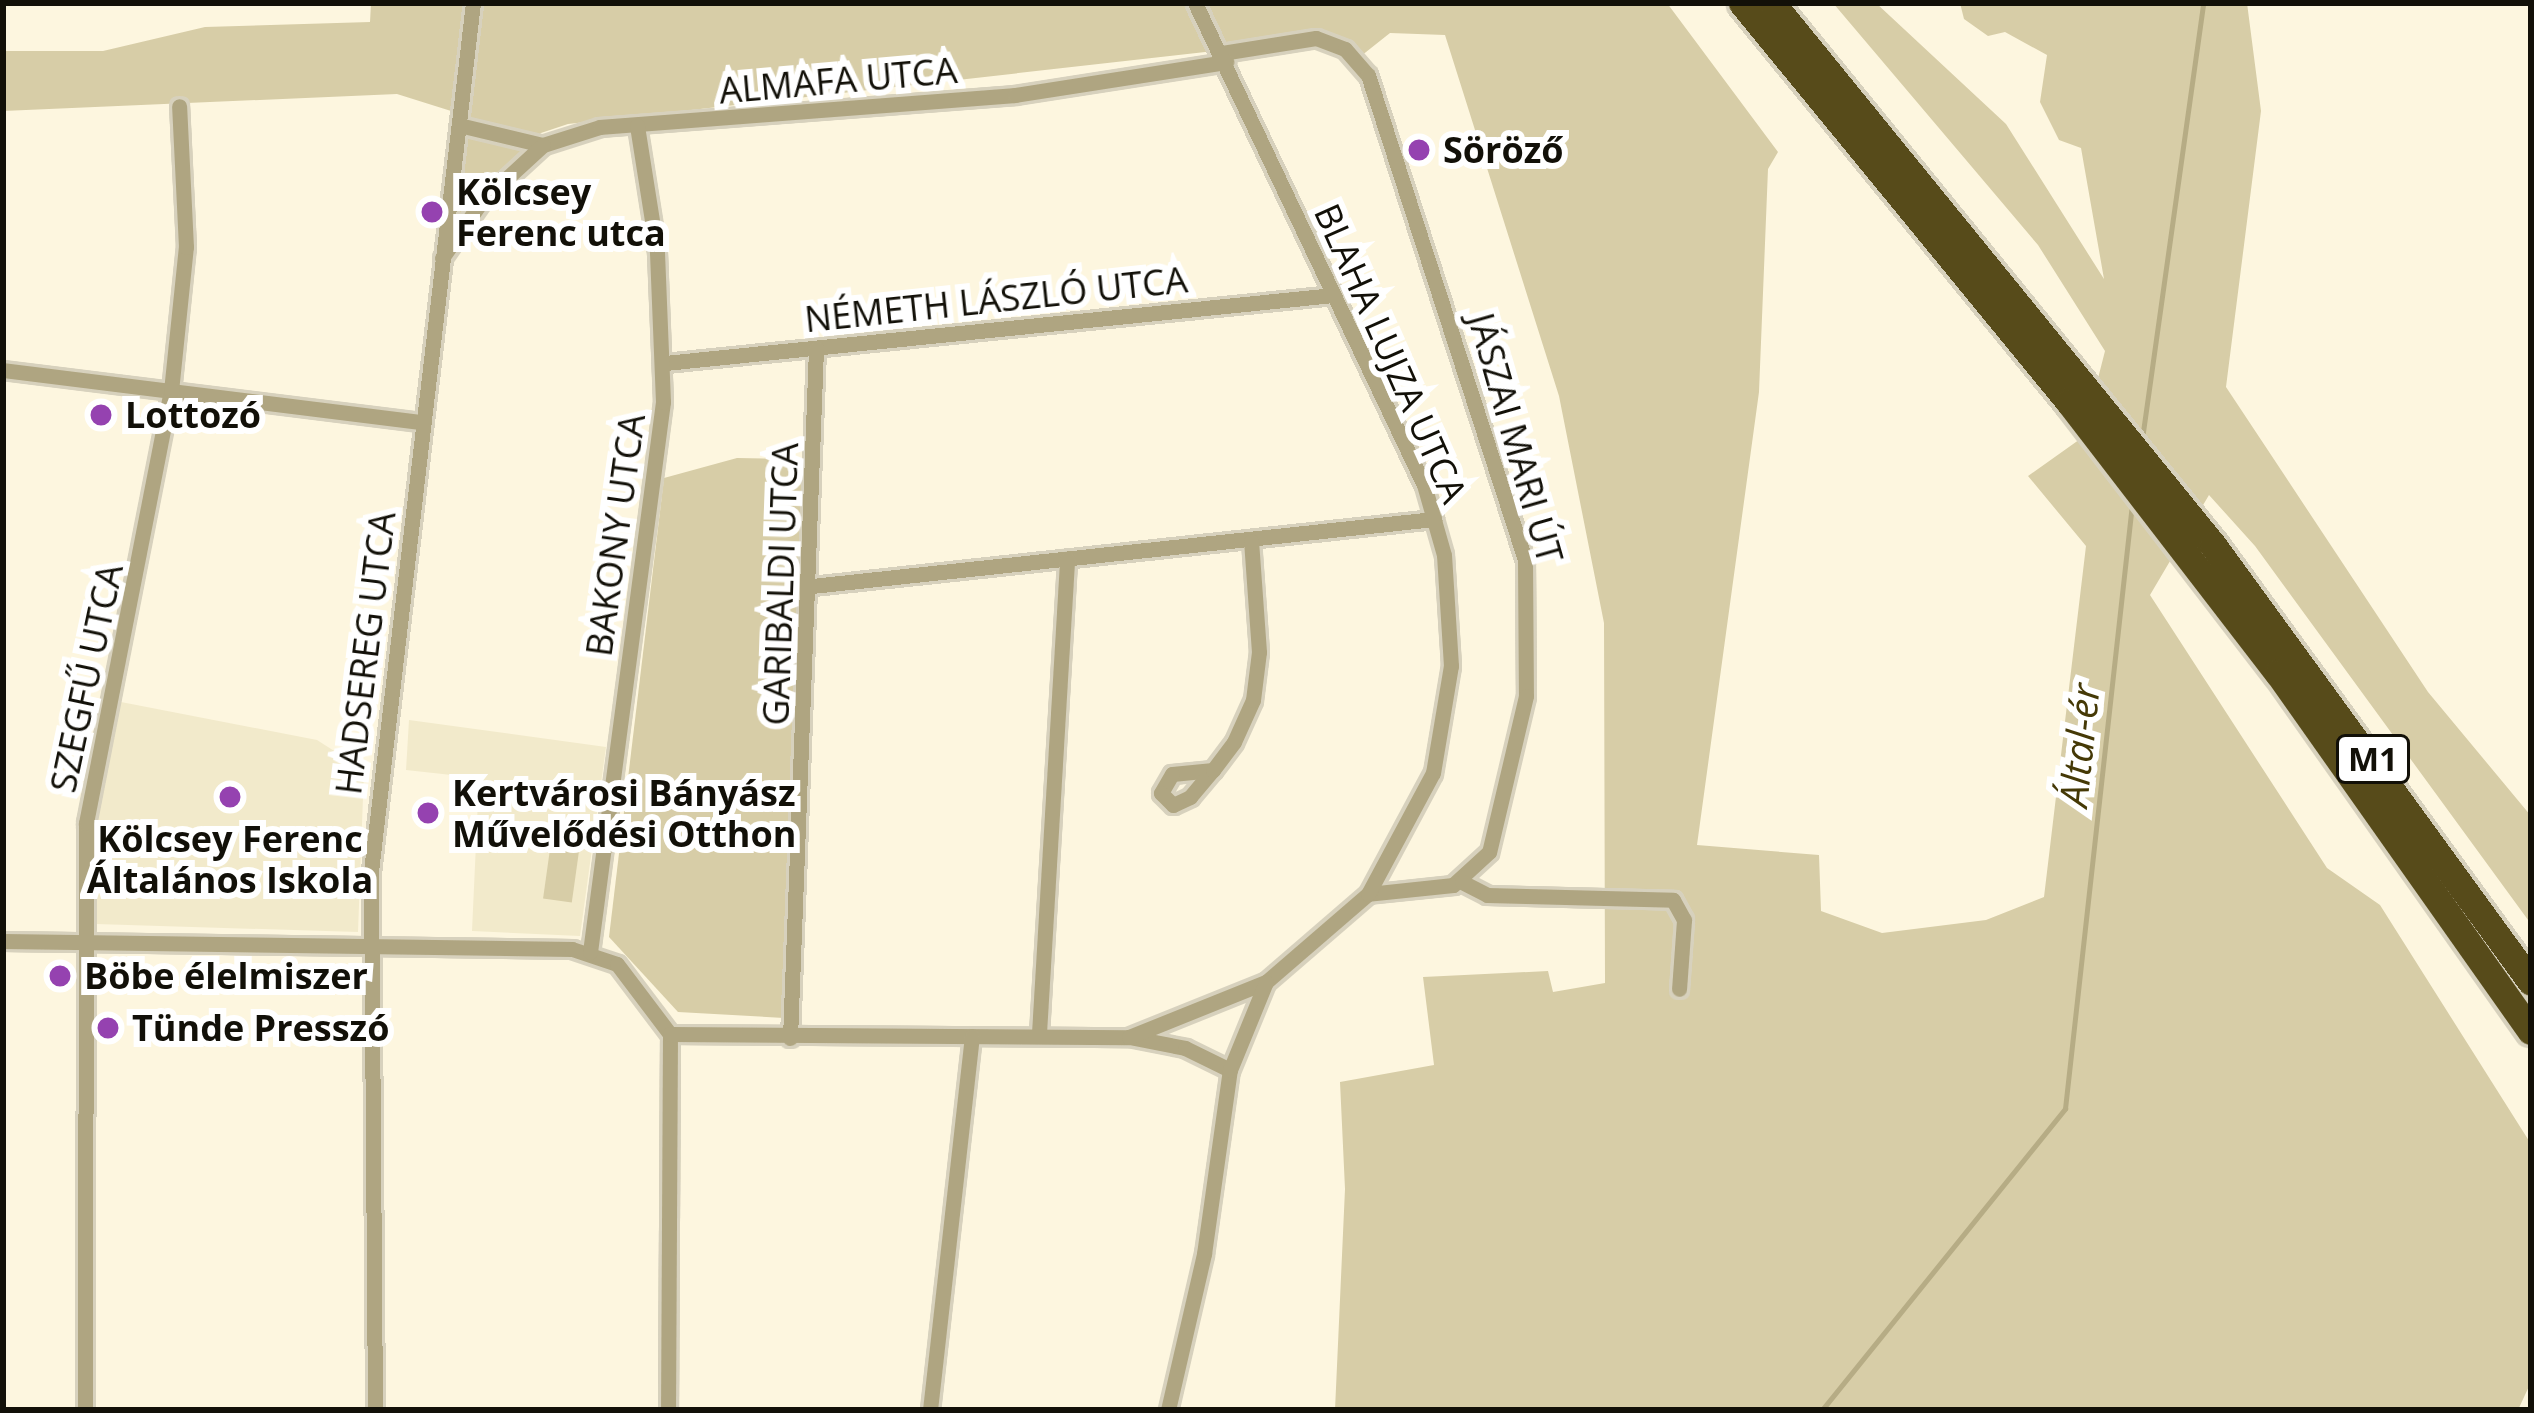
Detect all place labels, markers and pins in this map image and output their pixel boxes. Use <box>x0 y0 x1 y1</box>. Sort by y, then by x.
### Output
place label: Söröző <box>1443 128 1564 172</box>
marker: Söröző <box>1406 137 1432 163</box>
place label: Kölcsey Ferenc utca <box>456 169 666 254</box>
marker: Kölcsey Ferenc utca <box>419 199 445 225</box>
place label: Lottozó <box>125 393 261 437</box>
marker: Lottozó <box>88 402 114 428</box>
place label: Kertvárosi Bányász Művelődési Otthon <box>452 770 796 855</box>
marker: Kölcsey Ferenc Általános Iskola <box>217 784 243 810</box>
marker: Kertvárosi Bányász Művelődési Otthon <box>415 800 441 826</box>
place label: Kölcsey Ferenc Általános Iskola <box>87 816 373 901</box>
place label: Böbe élelmiszer <box>84 954 368 998</box>
marker: Böbe élelmiszer <box>47 963 73 989</box>
place label: Tünde Presszó <box>132 1006 389 1050</box>
marker: Tünde Presszó <box>95 1015 121 1041</box>

